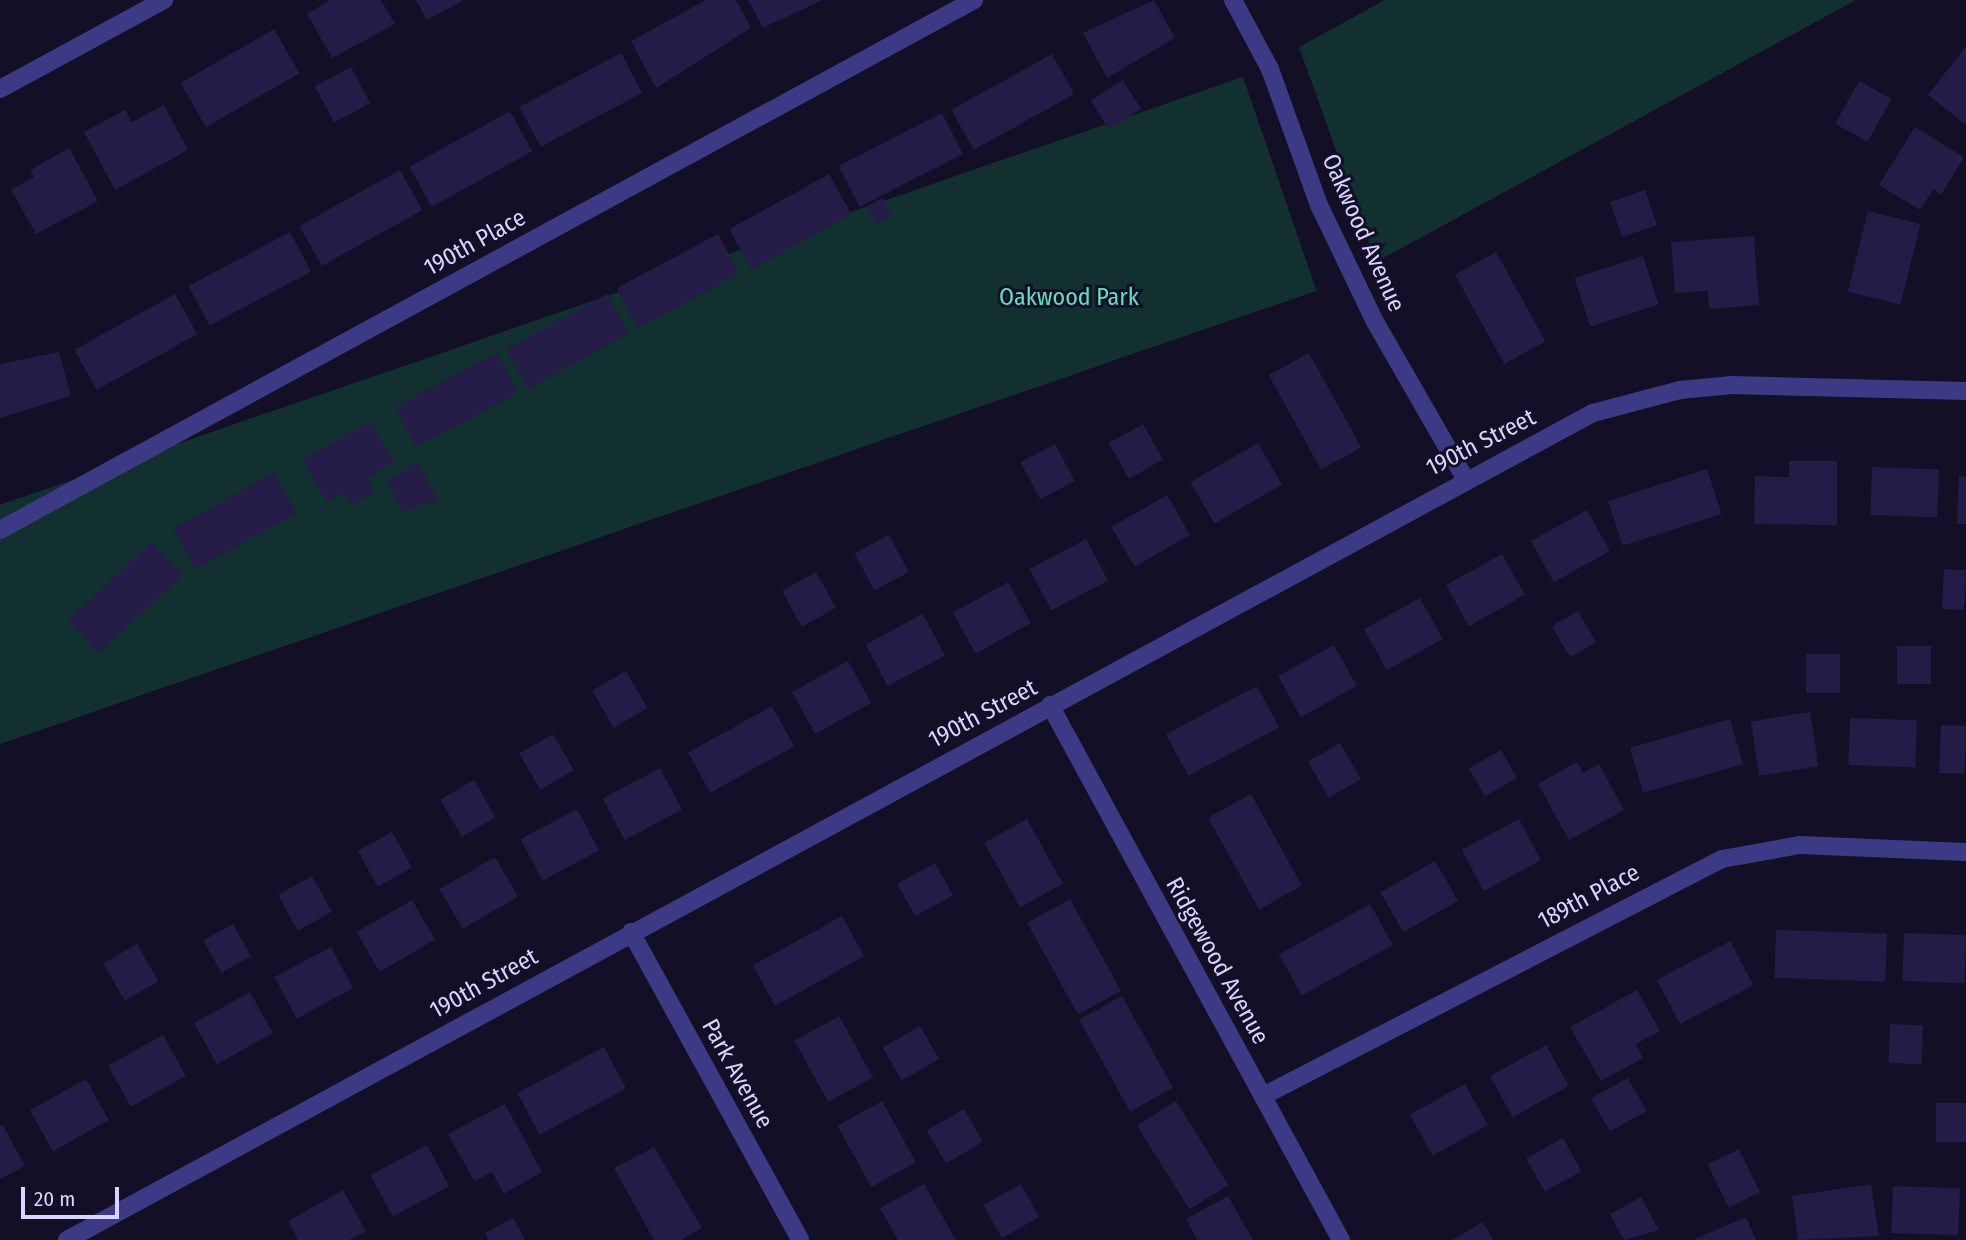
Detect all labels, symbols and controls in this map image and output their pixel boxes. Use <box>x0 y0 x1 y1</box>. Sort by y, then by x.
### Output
street label: Oakwood Avenue <box>1315 150 1411 316</box>
street label: 190th Place <box>419 203 531 283</box>
park label: Oakwood Park <box>999 284 1139 312</box>
street label: 190th Street <box>1422 403 1540 483</box>
street label: 190th Street <box>924 673 1042 755</box>
street label: 189th Place <box>1533 858 1645 936</box>
street label: Ridgewood Avenue <box>1159 873 1275 1049</box>
street label: 190th Street <box>425 943 543 1025</box>
street label: Park Avenue <box>695 1014 779 1134</box>
scale bar <box>24 1174 122 1218</box>
text: 20 m <box>34 1186 75 1212</box>

